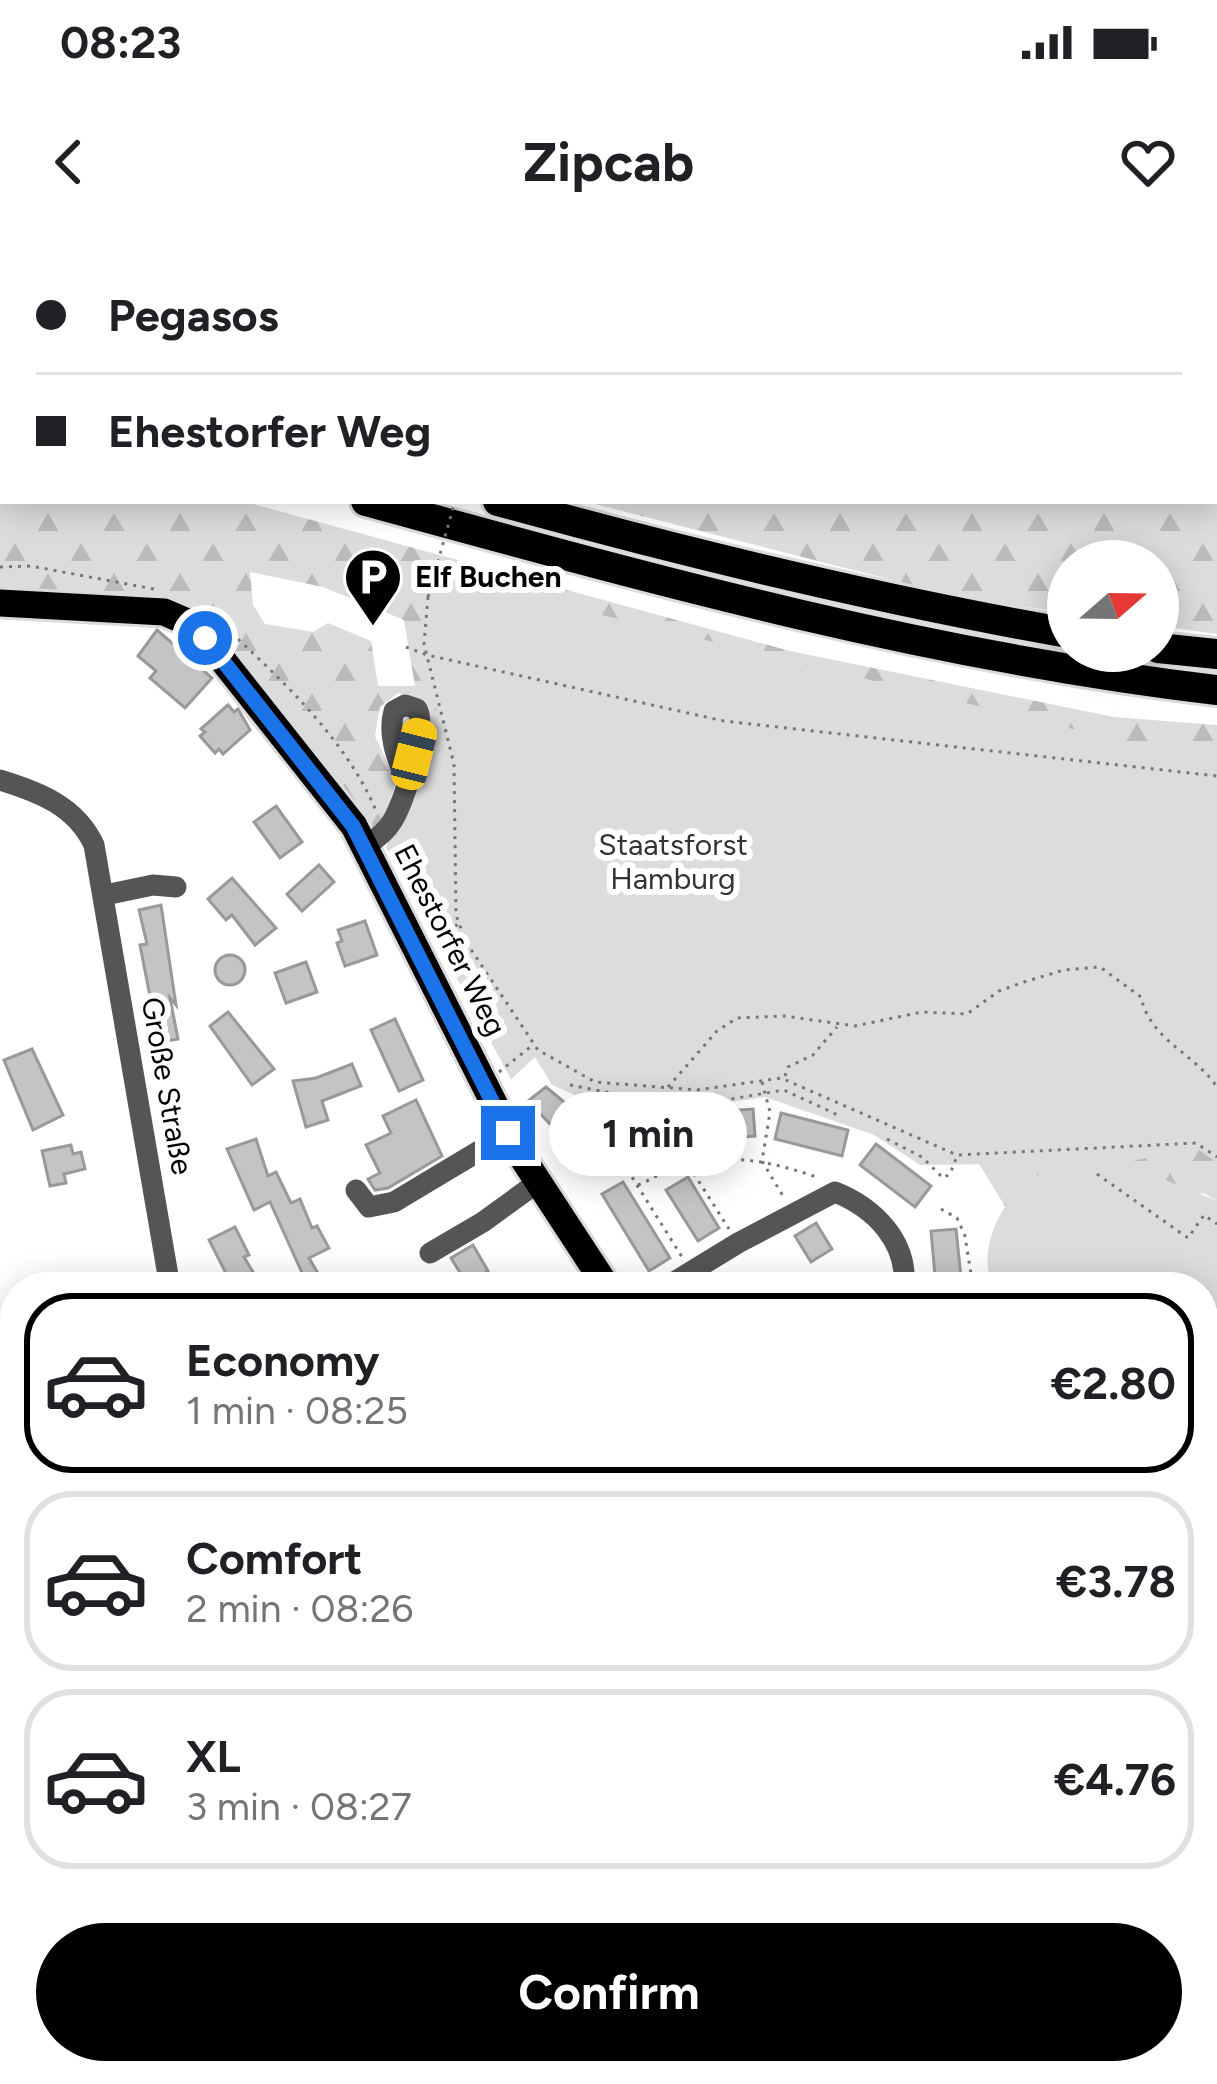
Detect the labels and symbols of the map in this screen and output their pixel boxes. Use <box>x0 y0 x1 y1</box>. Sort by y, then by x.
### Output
north arrow <box>1047 540 1179 672</box>
parking icon: Elf Buchen <box>342 546 404 628</box>
place label: Elf Buchen <box>415 558 562 595</box>
route start <box>178 611 232 665</box>
car <box>388 715 440 793</box>
park label: Staatsforst Hamburg <box>598 826 748 897</box>
street label: Ehestorfer Weg <box>386 838 515 1042</box>
street label: Große Straße <box>134 994 201 1178</box>
callout: 1 min <box>550 1091 748 1175</box>
route end <box>481 1106 535 1160</box>

